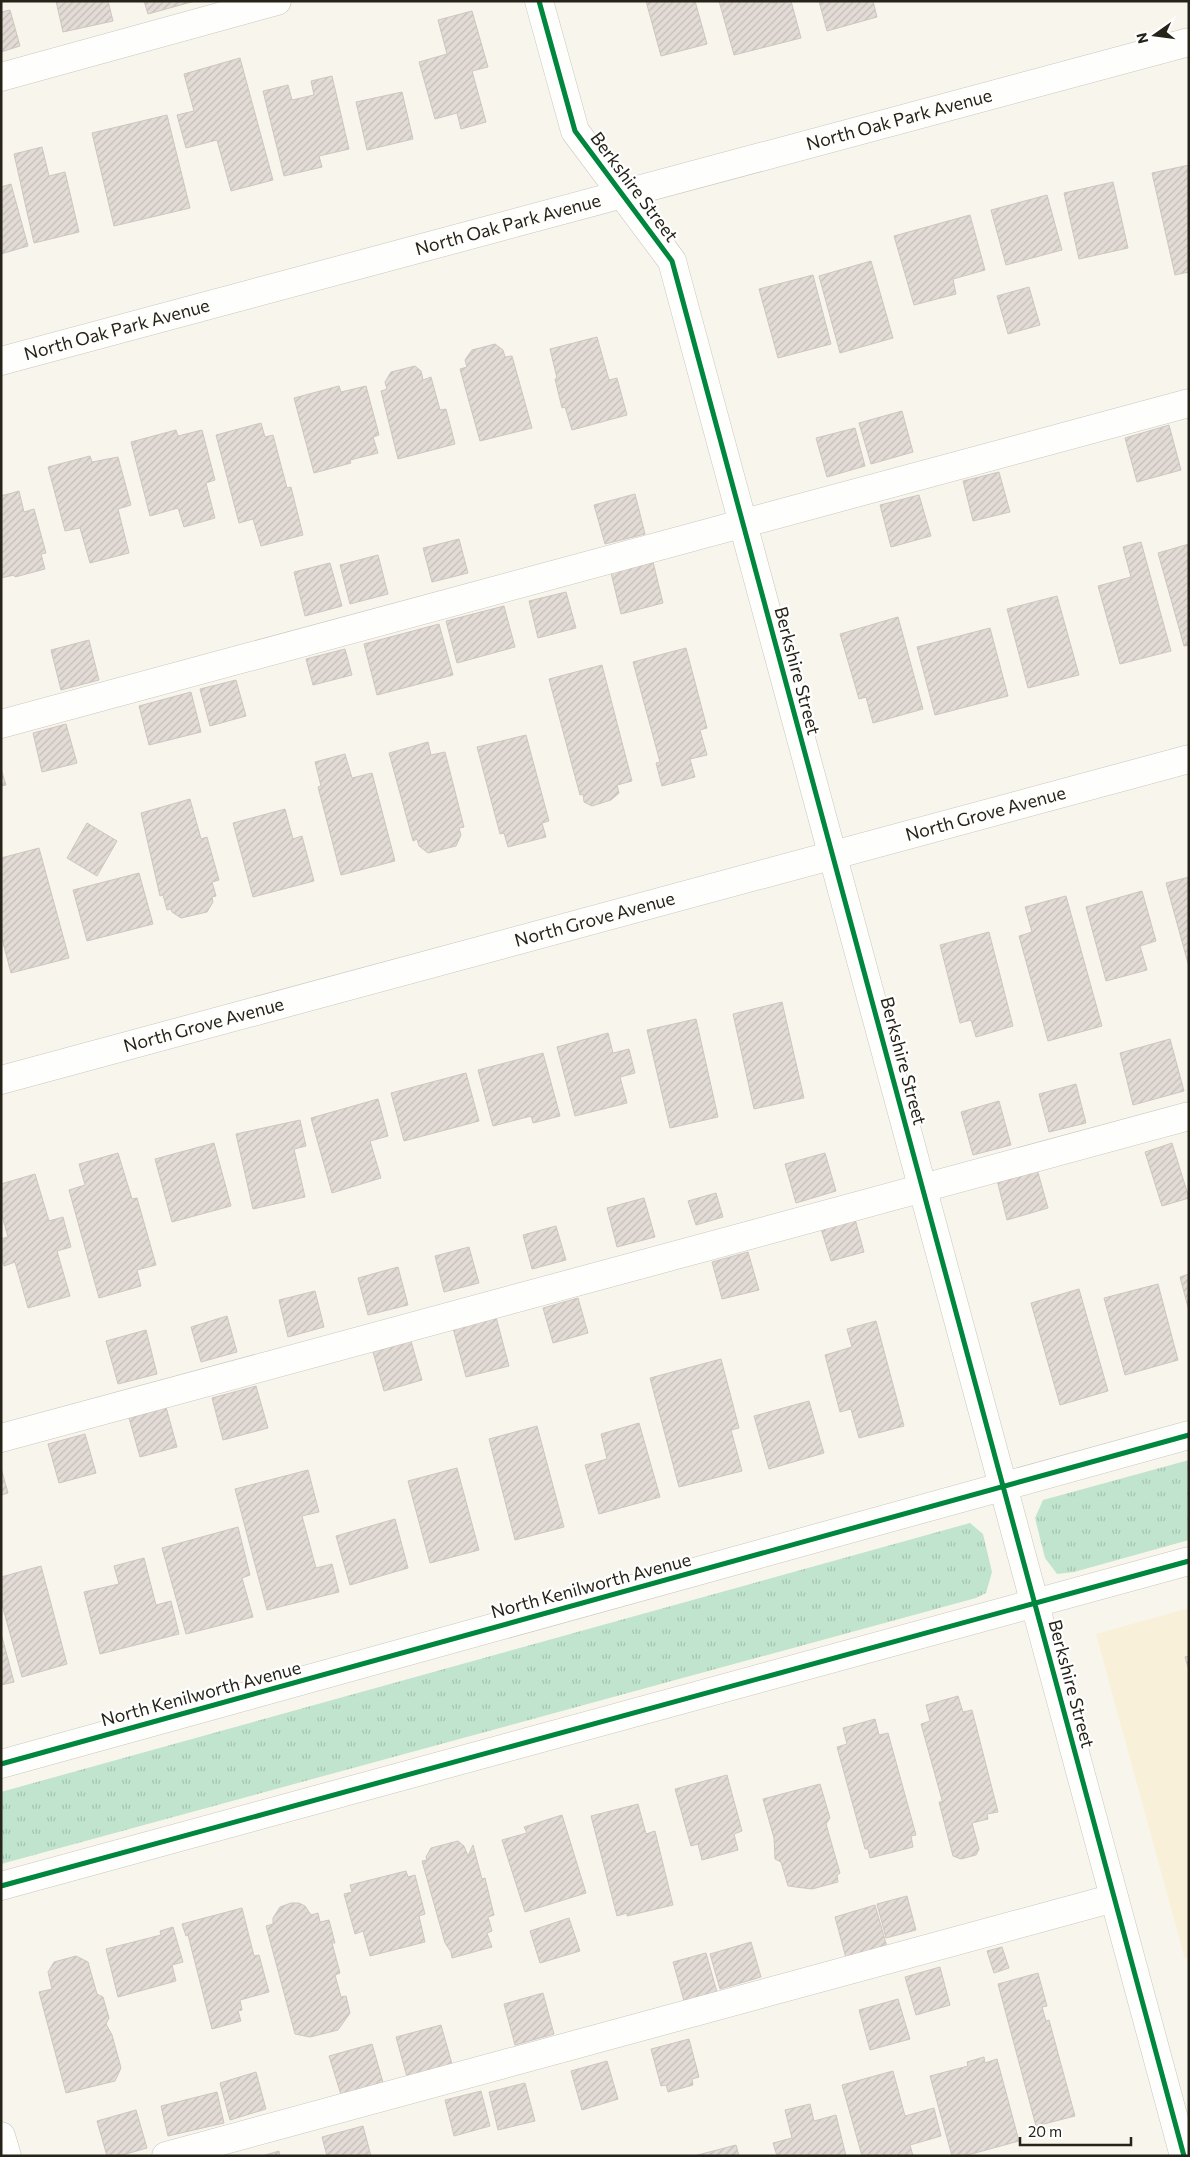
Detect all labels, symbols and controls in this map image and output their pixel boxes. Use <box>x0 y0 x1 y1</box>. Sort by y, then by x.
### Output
north arrow <box>1130 10 1180 60</box>
text: N <box>1132 31 1151 45</box>
street label: North Oak Park Avenue <box>804 83 994 154</box>
street label: Berkshire Street <box>586 127 683 246</box>
street label: North Oak Park Avenue <box>413 188 603 259</box>
street label: North Oak Park Avenue <box>21 293 212 364</box>
street label: Berkshire Street <box>770 604 826 737</box>
street label: North Grove Avenue <box>903 781 1068 845</box>
street label: North Grove Avenue <box>512 886 677 951</box>
street label: North Grove Avenue <box>121 992 286 1056</box>
street label: Berkshire Street <box>876 994 932 1127</box>
street label: North Kenilworth Avenue <box>488 1548 693 1622</box>
street label: Berkshire Street <box>1044 1617 1100 1750</box>
street label: North Kenilworth Avenue <box>98 1656 303 1730</box>
scale bar <box>1020 2114 1131 2146</box>
text: 20 m <box>1028 2122 1062 2140</box>

